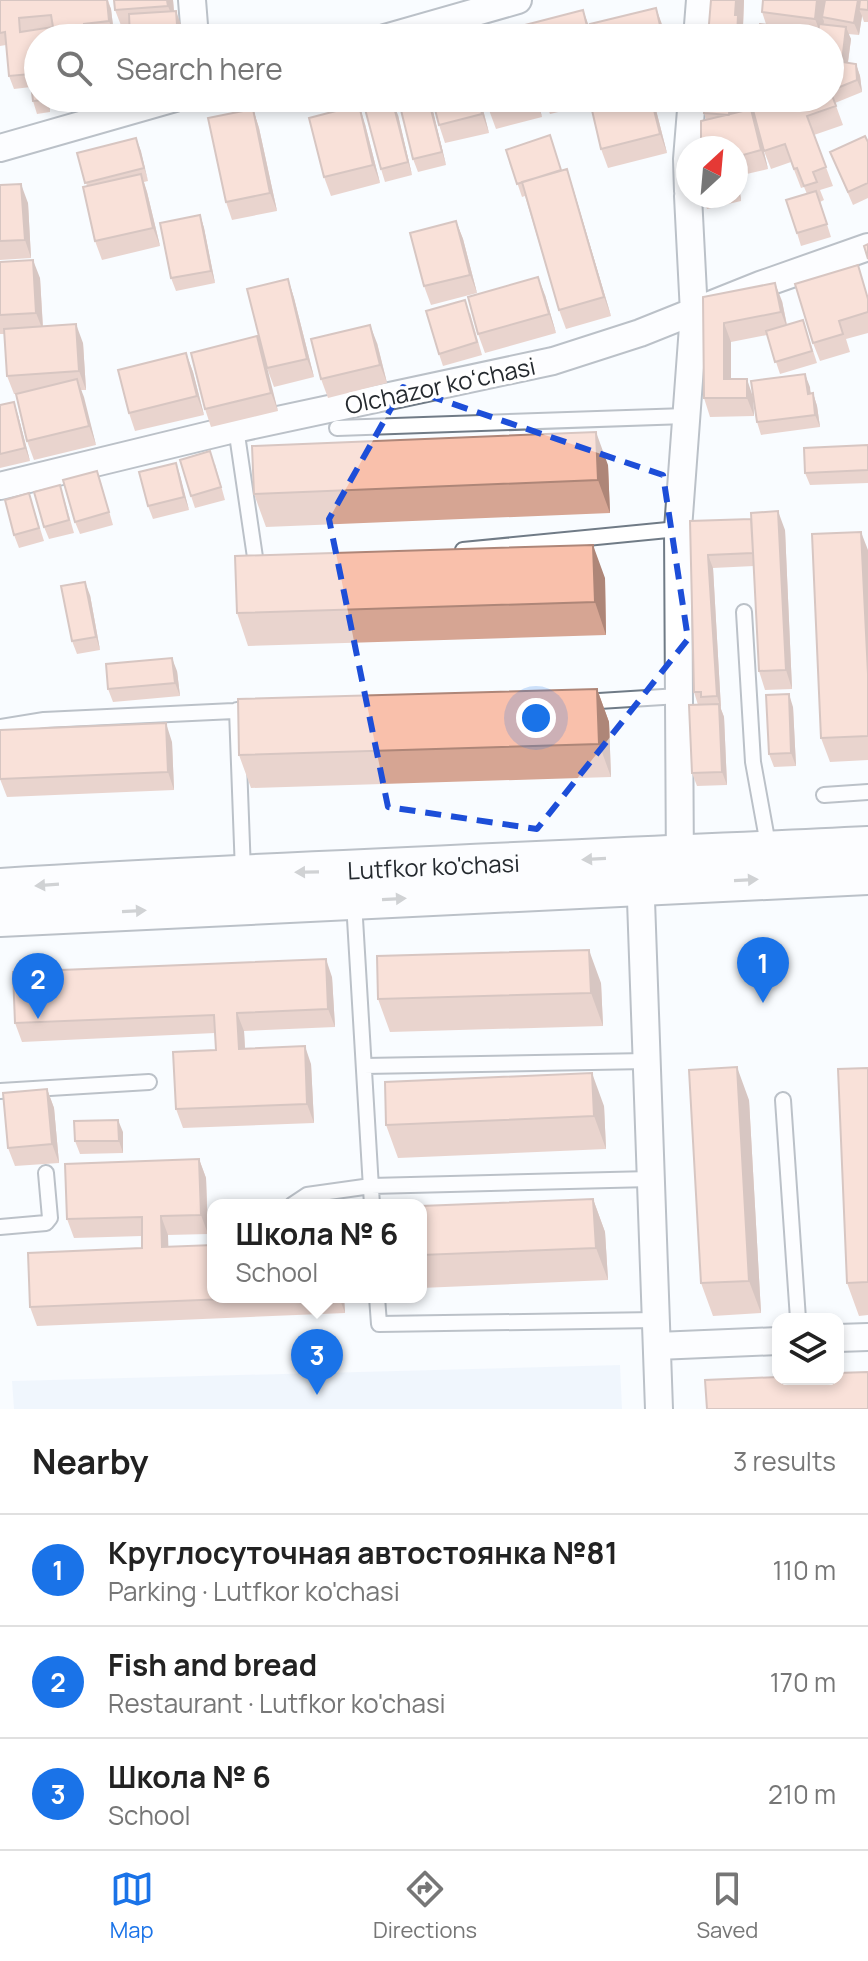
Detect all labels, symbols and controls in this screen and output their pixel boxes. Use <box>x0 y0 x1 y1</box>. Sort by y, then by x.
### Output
search box <box>24 24 844 112</box>
icon: search <box>52 46 96 90</box>
text: Search here <box>116 48 283 89</box>
north arrow <box>676 136 748 208</box>
street label: Olchazor koʻchasi <box>342 349 538 421</box>
your location <box>516 698 556 738</box>
street label: Lutfkor ko'chasi <box>346 845 520 886</box>
one-way arrow <box>581 853 606 866</box>
one-way arrow <box>294 865 319 878</box>
one-way arrow <box>734 874 759 887</box>
one-way arrow <box>34 879 59 892</box>
one-way arrow <box>382 892 407 905</box>
one-way arrow <box>122 904 147 917</box>
pin: 1 <box>737 937 789 1003</box>
pin: 2 <box>12 953 64 1019</box>
popup <box>207 1199 427 1303</box>
text: Школа № 6 <box>236 1213 398 1254</box>
text: School <box>236 1254 318 1290</box>
map controls <box>772 1313 844 1385</box>
button: layers <box>772 1313 844 1385</box>
pin: 3 <box>291 1329 343 1395</box>
text: Nearby <box>32 1438 148 1484</box>
text: 3 results <box>733 1443 836 1479</box>
text: Круглосуточная автостоянка №81 <box>108 1532 618 1573</box>
text: 1 <box>52 1552 64 1588</box>
text: 110 m <box>773 1552 836 1588</box>
text: Parking · Lutfkor ko'chasi <box>108 1573 400 1609</box>
text: Fish and bread <box>108 1644 317 1685</box>
text: 2 <box>50 1664 66 1700</box>
text: 170 m <box>770 1664 836 1700</box>
text: Restaurant · Lutfkor ko'chasi <box>108 1685 446 1721</box>
text: Школа № 6 <box>108 1756 271 1797</box>
text: 3 <box>50 1776 66 1812</box>
text: 210 m <box>768 1776 836 1812</box>
text: School <box>108 1797 191 1833</box>
tab: Map <box>110 1867 154 1945</box>
tab: Directions <box>373 1867 477 1945</box>
tab: Saved <box>696 1867 758 1945</box>

